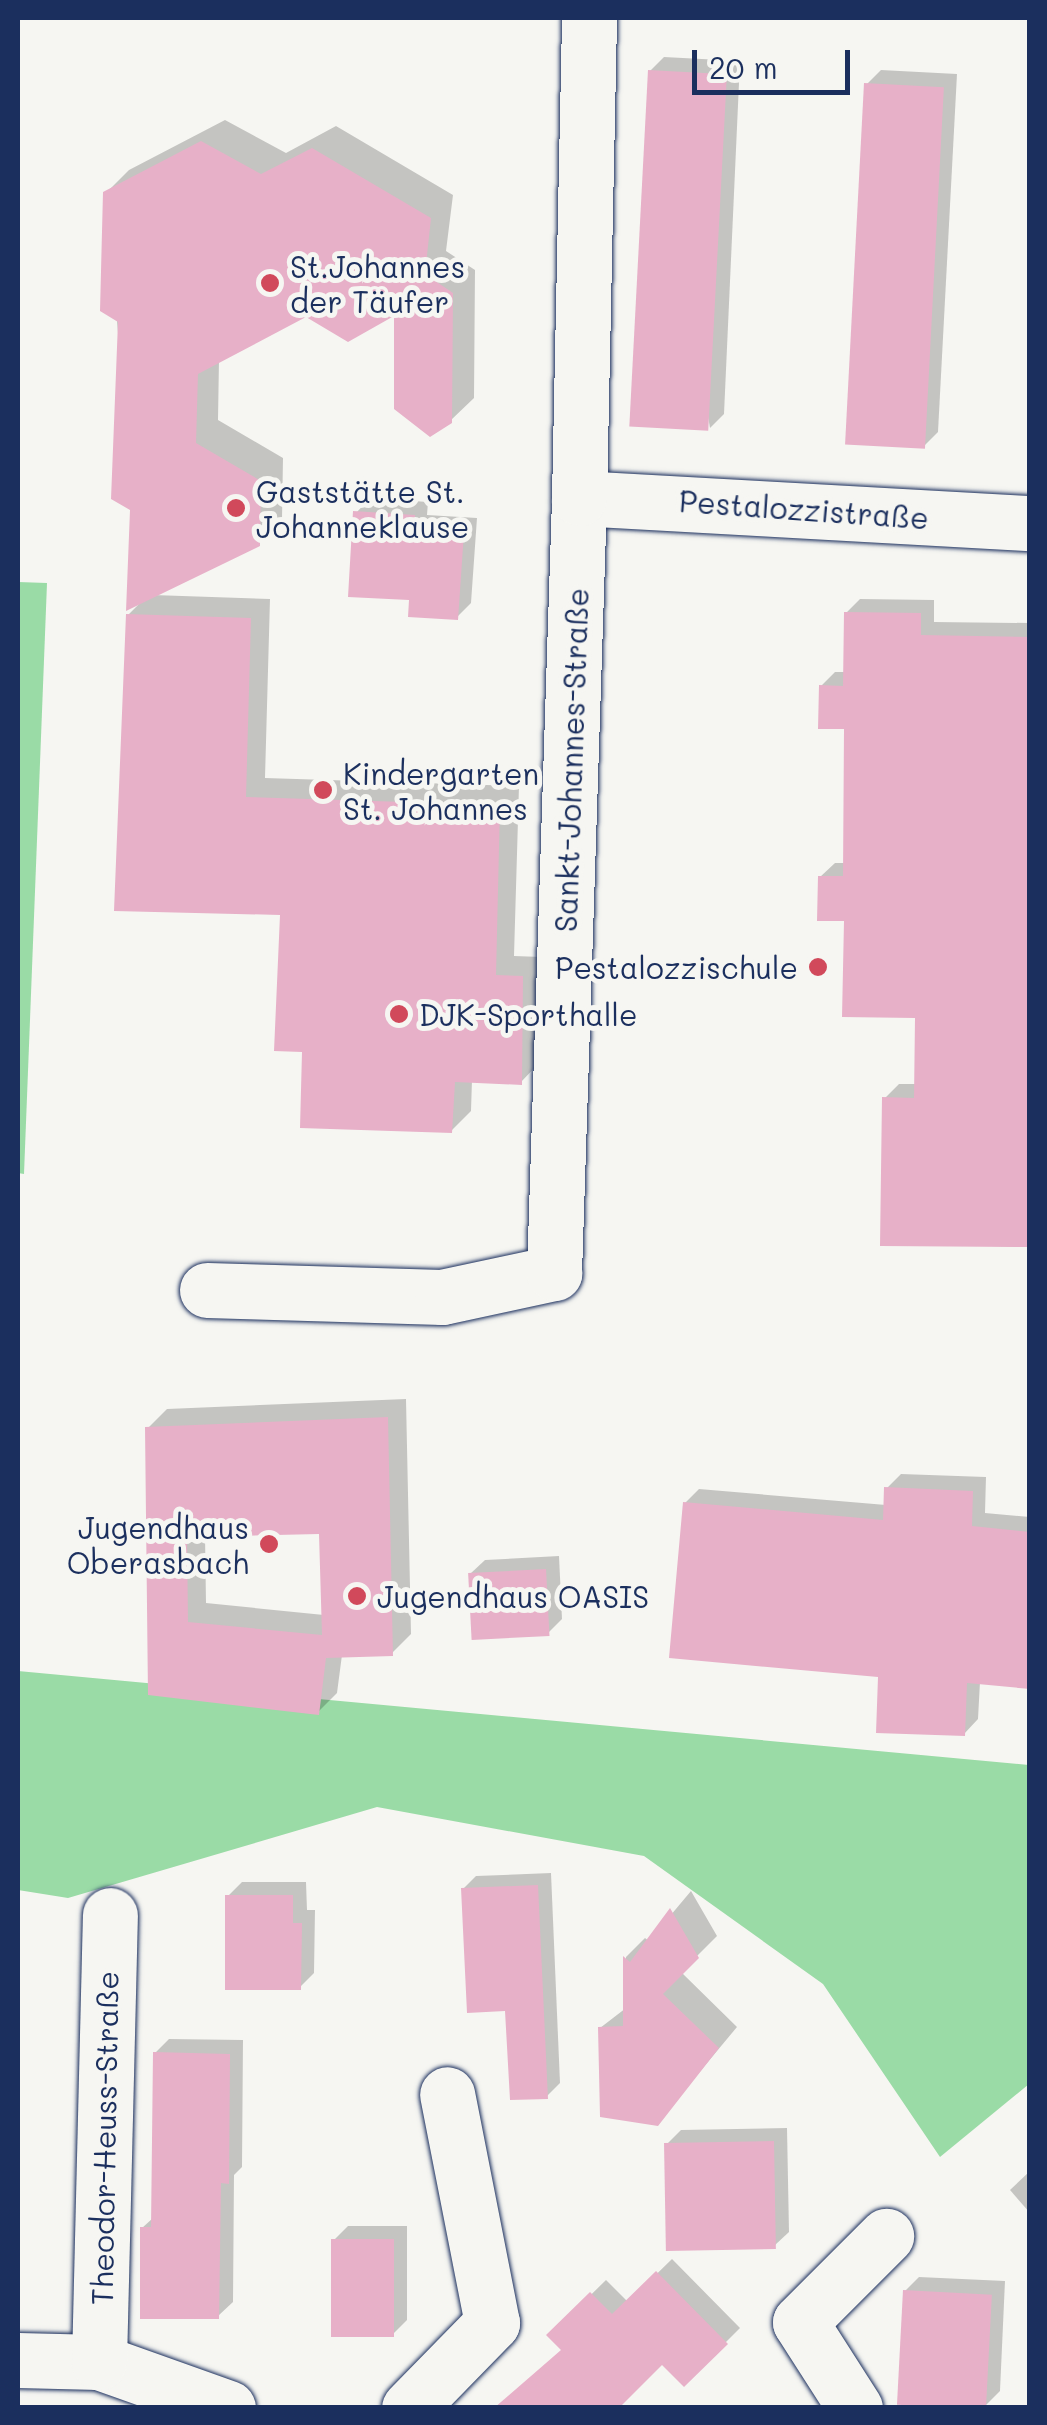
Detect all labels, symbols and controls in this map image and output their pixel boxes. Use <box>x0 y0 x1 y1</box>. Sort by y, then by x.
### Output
scale bar <box>697 30 854 92</box>
text: 20 m <box>709 47 778 87</box>
place label: St.Johannes der Täufer <box>290 248 465 318</box>
marker: St.Johannes der Täufer <box>259 272 281 294</box>
place label: Gaststätte St. Johanneklause <box>256 473 469 544</box>
street label: Pestalozzistraße <box>678 482 930 536</box>
marker: Gaststätte St. Johanneklause <box>225 497 247 519</box>
street label: Sankt-Johannes-Straße <box>547 587 595 933</box>
place label: Kindergarten St. Johannes <box>343 755 539 826</box>
marker: Kindergarten St. Johannes <box>312 779 334 801</box>
place label: Pestalozzischule <box>555 949 798 985</box>
marker: Pestalozzischule <box>807 956 829 978</box>
place label: DJK-Sporthalle <box>419 996 638 1032</box>
marker: DJK-Sporthalle <box>388 1003 410 1025</box>
place label: Jugendhaus Oberasbach <box>67 1509 249 1580</box>
marker: Jugendhaus Oberasbach <box>258 1533 280 1555</box>
place label: Jugendhaus OASIS <box>377 1578 649 1614</box>
marker: Jugendhaus OASIS <box>346 1585 368 1607</box>
street label: Theodor-Heuss-Straße <box>83 1971 125 2305</box>

